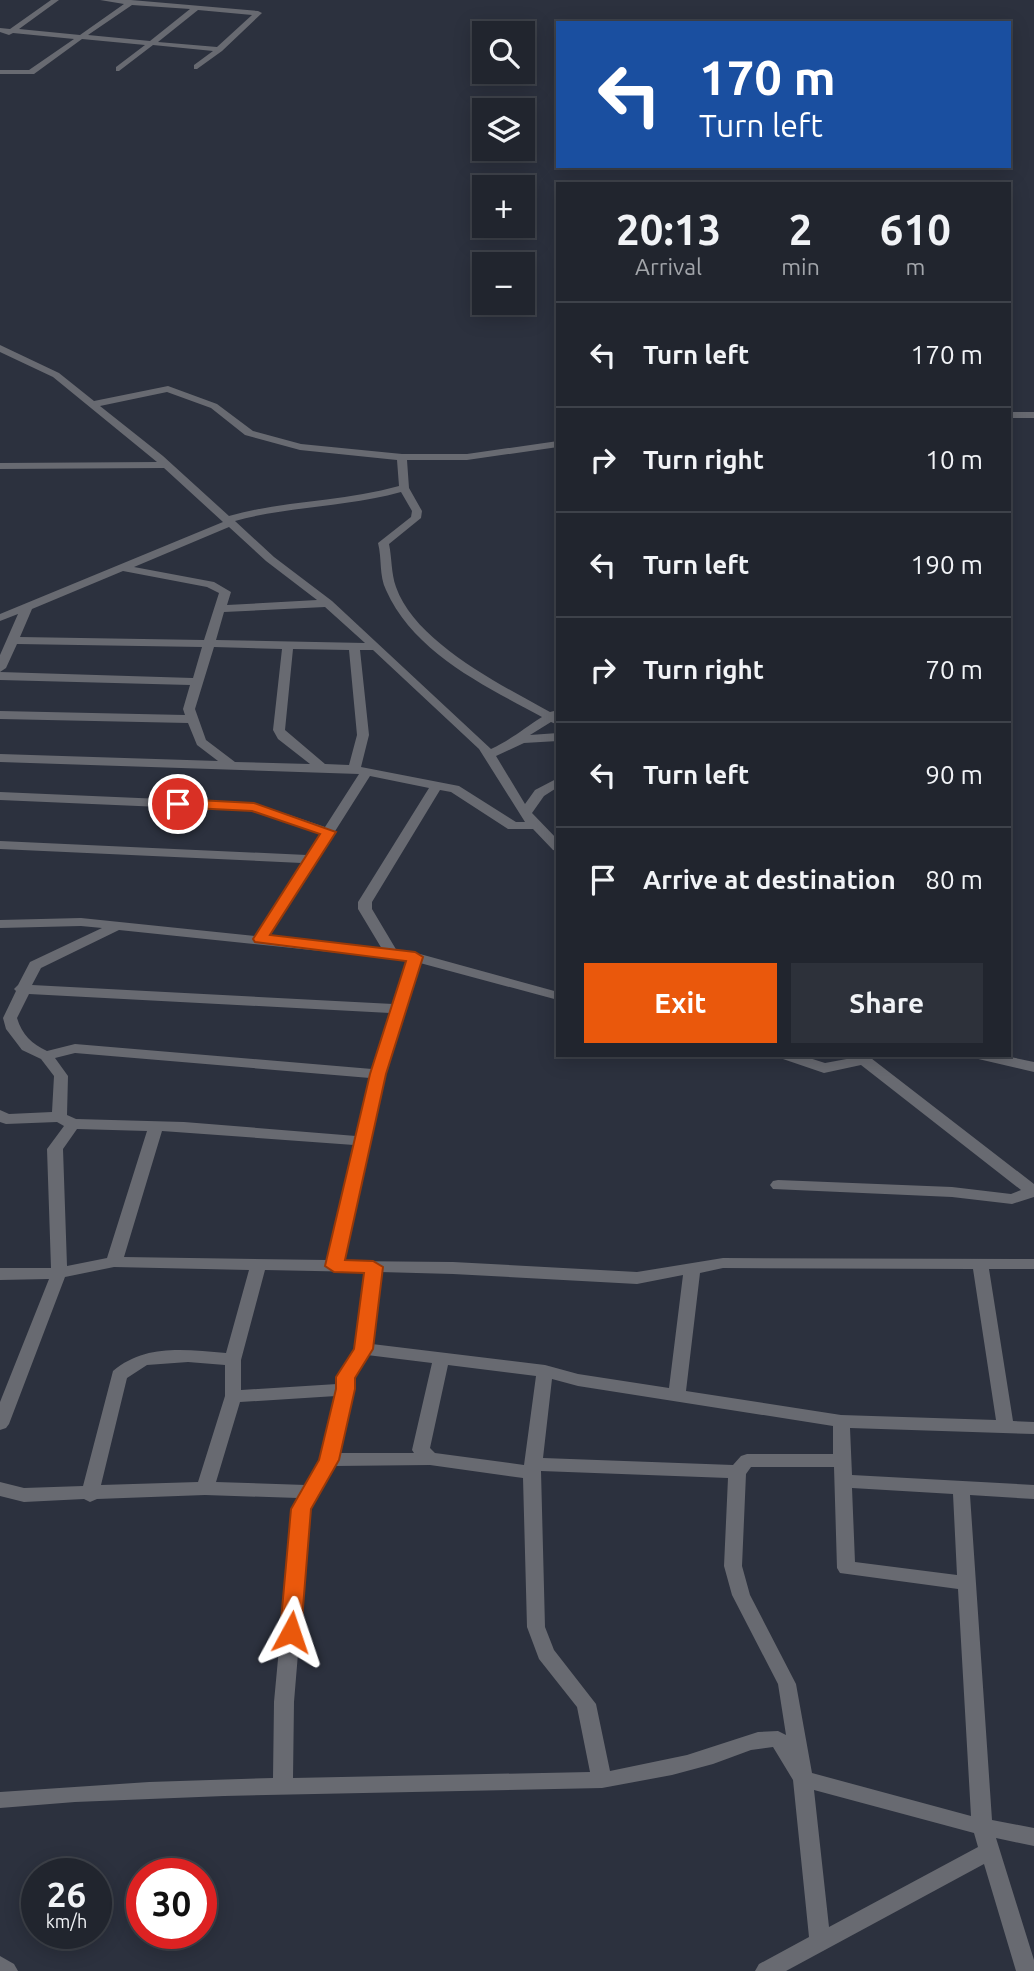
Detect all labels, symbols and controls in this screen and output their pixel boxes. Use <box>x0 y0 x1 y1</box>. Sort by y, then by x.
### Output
map controls <box>472 21 535 315</box>
button: search <box>472 21 535 84</box>
icon: left <box>584 49 675 140</box>
text: 170 m <box>699 49 836 104</box>
button: layers <box>472 98 535 161</box>
text: Turn left <box>699 107 823 143</box>
button: + <box>472 175 535 238</box>
text: 20:13 <box>616 206 721 253</box>
text: 2 <box>789 206 812 253</box>
text: 610 <box>880 206 951 253</box>
button: − <box>472 252 535 315</box>
text: Arrival <box>635 254 702 279</box>
text: min <box>781 254 820 279</box>
text: m <box>905 254 925 279</box>
icon: left <box>584 336 622 374</box>
text: Turn left <box>643 340 749 369</box>
text: 170 m <box>911 340 983 369</box>
icon: right <box>584 441 622 479</box>
text: Turn right <box>643 445 764 474</box>
text: 10 m <box>925 445 983 474</box>
icon: left <box>584 546 622 584</box>
text: Turn left <box>643 550 749 579</box>
text: 190 m <box>911 550 983 579</box>
icon: right <box>584 651 622 689</box>
text: Turn right <box>643 655 764 684</box>
text: 70 m <box>925 655 983 684</box>
icon: left <box>584 756 622 794</box>
text: Turn left <box>643 760 749 789</box>
text: 90 m <box>925 760 983 789</box>
pin <box>148 774 208 834</box>
icon: arrive <box>159 785 197 823</box>
icon: arrive <box>584 861 622 899</box>
text: Arrive at destination <box>643 865 896 894</box>
text: 80 m <box>925 865 983 894</box>
button: Exit <box>584 963 777 1043</box>
button: Share <box>791 963 983 1043</box>
position arrow <box>254 1595 328 1669</box>
speed limit sign: 30 <box>126 1858 217 1949</box>
text: 26 <box>47 1874 86 1914</box>
text: km/h <box>46 1911 87 1931</box>

